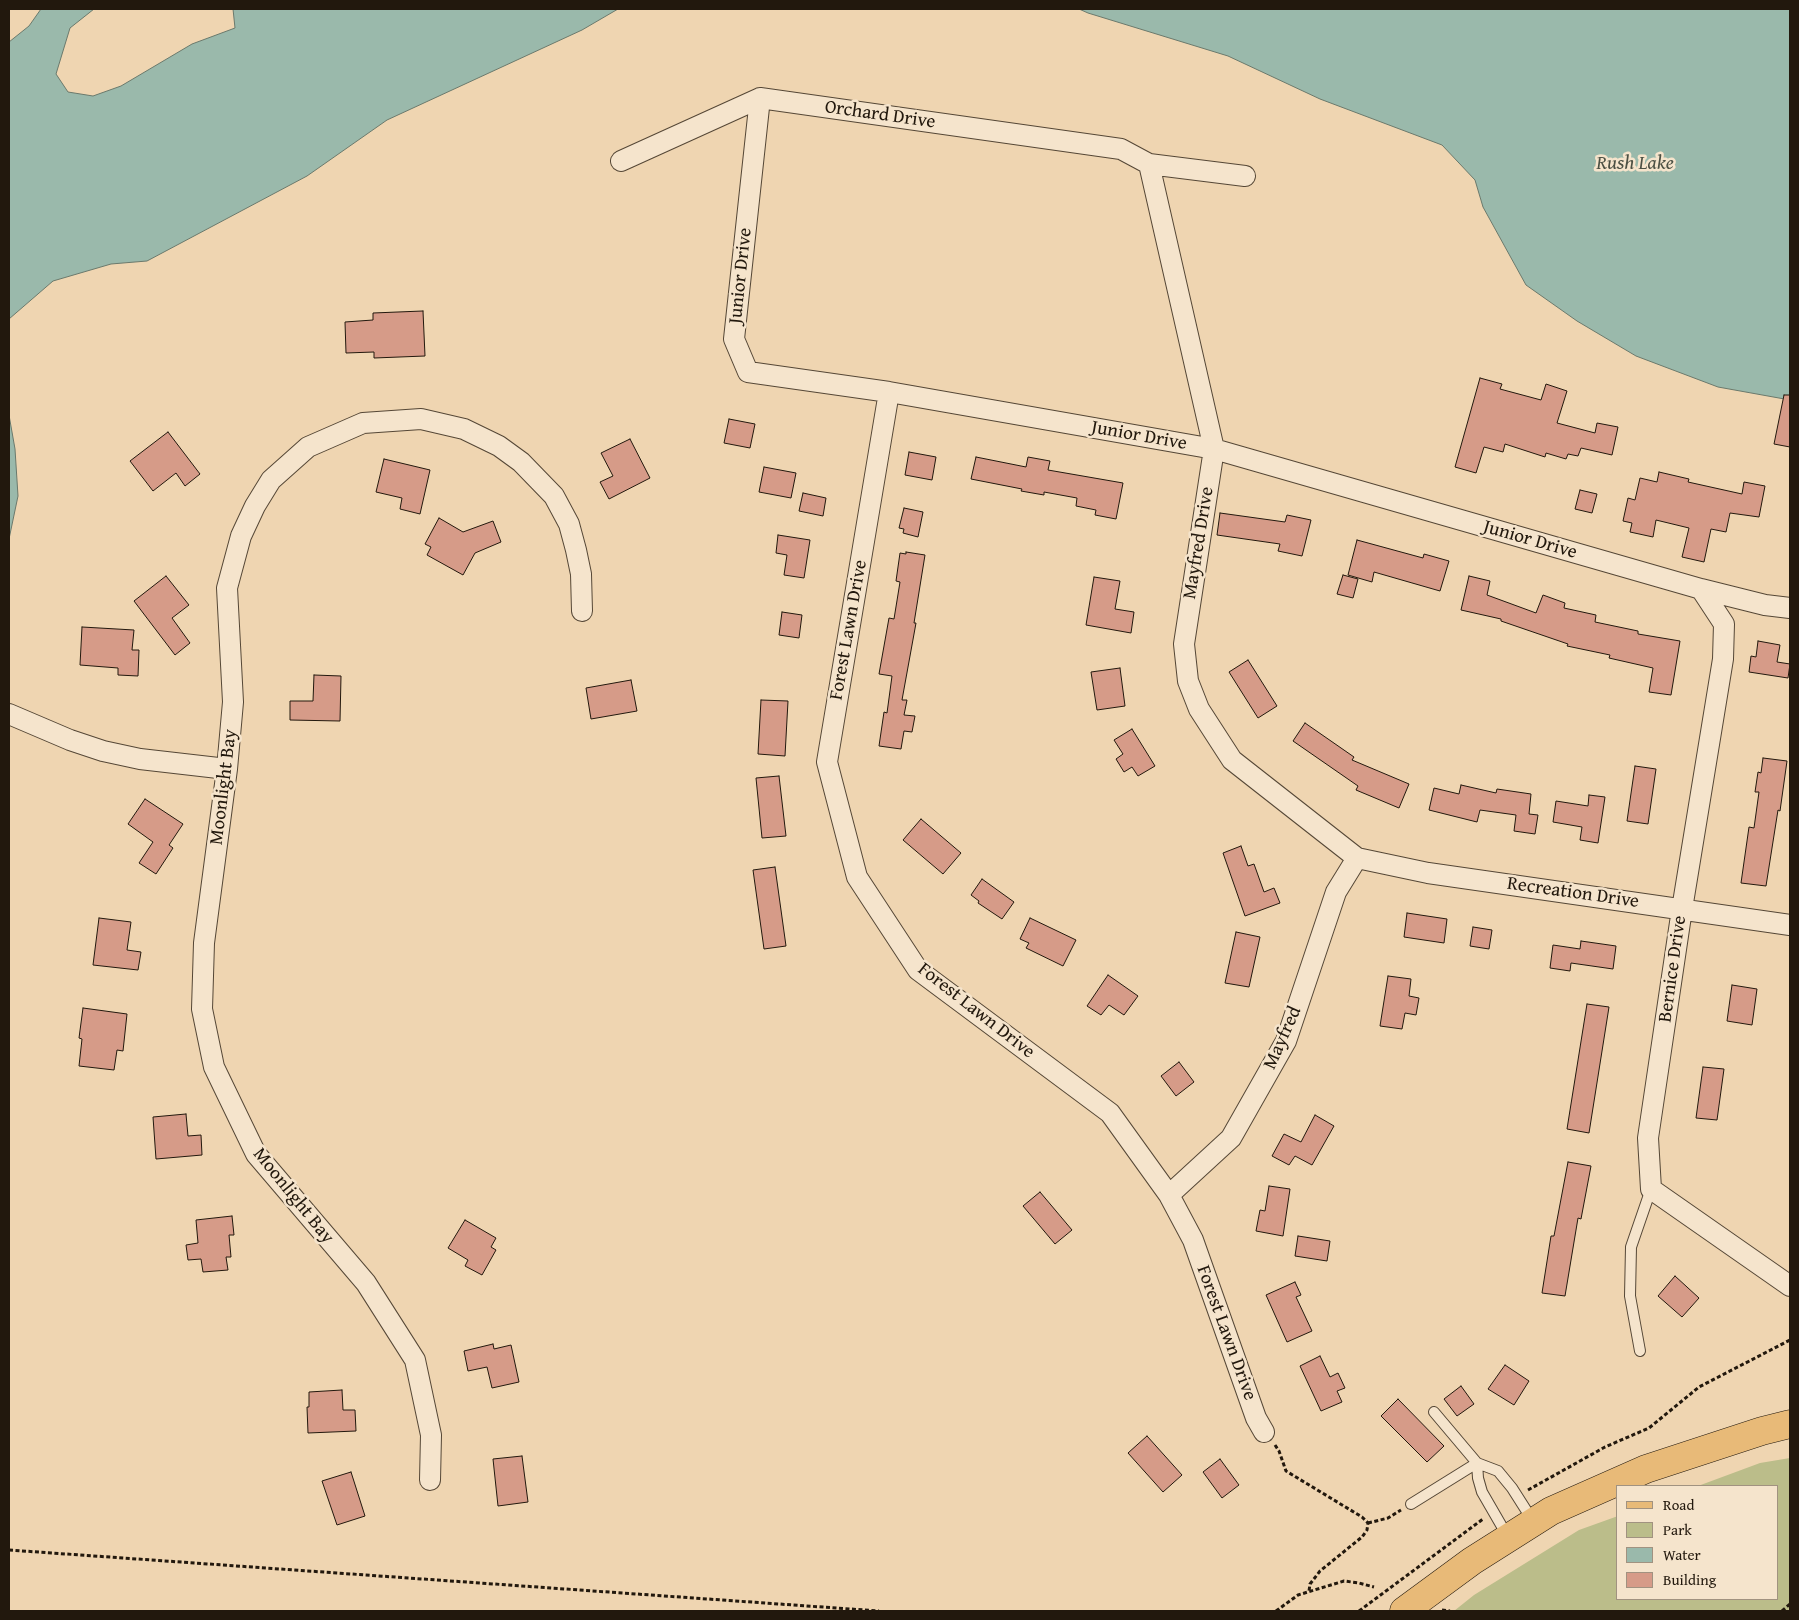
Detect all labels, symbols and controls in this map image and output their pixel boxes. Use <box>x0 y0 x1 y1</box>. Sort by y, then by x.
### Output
street label: Orchard Drive <box>823 96 937 134</box>
water label: Rush Lake <box>1596 152 1674 176</box>
street label: Junior Drive <box>725 227 757 325</box>
street label: Junior Drive <box>1089 416 1189 456</box>
street label: Mayfred Drive <box>1179 485 1219 601</box>
street label: Junior Drive <box>1480 516 1580 564</box>
street label: Forest Lawn Drive <box>825 558 873 702</box>
street label: Moonlight Bay <box>206 728 242 846</box>
street label: Recreation Drive <box>1506 872 1640 914</box>
street label: Bernice Drive <box>1654 914 1692 1024</box>
street label: Forest Lawn Drive <box>913 958 1039 1064</box>
street label: Mayfred <box>1259 1003 1307 1073</box>
street label: Moonlight Bay <box>247 1144 339 1248</box>
street label: Forest Lawn Drive <box>1191 1262 1261 1404</box>
legend <box>1616 1485 1779 1600</box>
text: Road <box>1663 1494 1694 1515</box>
text: Park <box>1663 1519 1692 1540</box>
text: Water <box>1663 1544 1701 1565</box>
text: Building <box>1663 1569 1716 1590</box>

